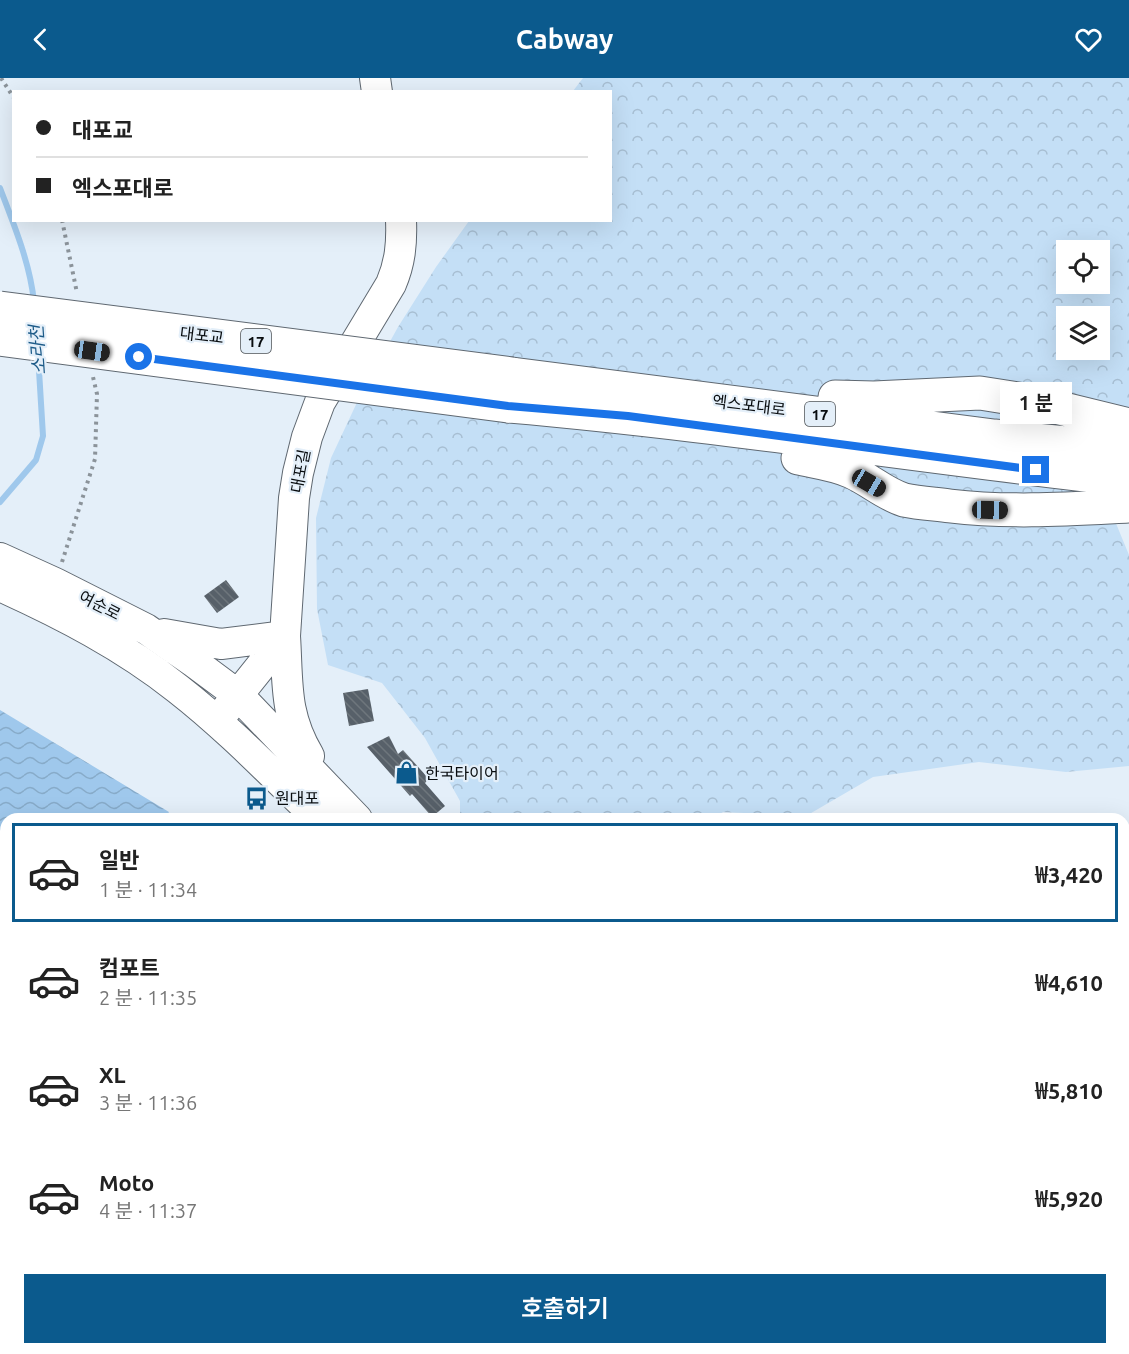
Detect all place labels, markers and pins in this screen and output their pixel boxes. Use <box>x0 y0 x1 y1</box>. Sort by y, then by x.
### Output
shop icon: 한국타이어 <box>394 760 420 786</box>
place label: 한국타이어 <box>425 764 499 782</box>
bus stop icon: 원대포 <box>244 785 270 811</box>
place label: 원대포 <box>275 789 319 807</box>

